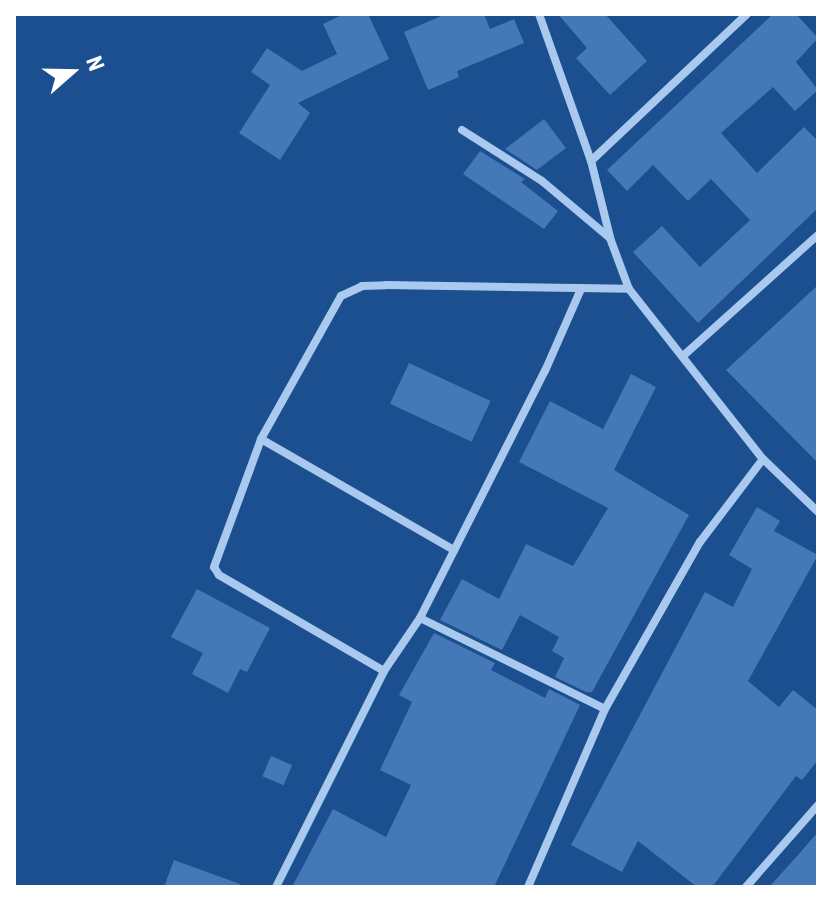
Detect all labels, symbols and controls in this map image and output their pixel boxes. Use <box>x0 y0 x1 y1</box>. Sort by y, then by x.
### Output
north arrow <box>32 32 112 112</box>
text: N <box>81 53 109 74</box>

